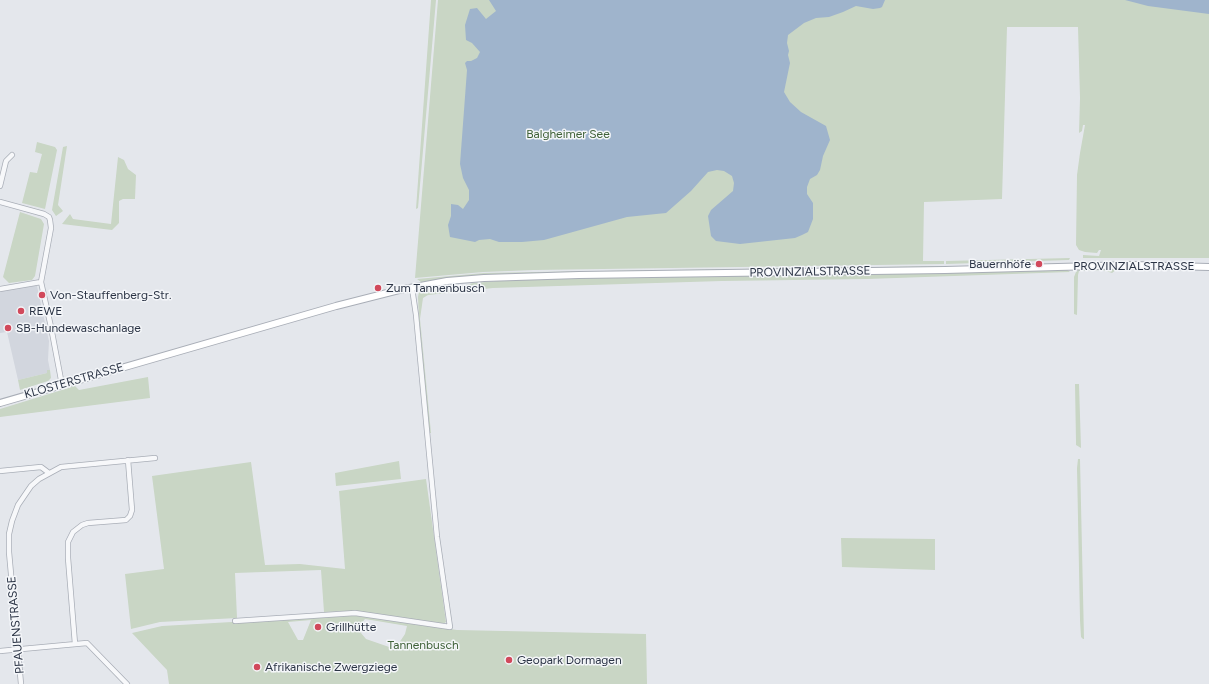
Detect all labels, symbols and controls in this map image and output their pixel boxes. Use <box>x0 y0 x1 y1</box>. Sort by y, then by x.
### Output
park label: Balgheimer See <box>526 127 610 141</box>
place label: Bauernhöfe <box>969 257 1031 271</box>
marker: Bauernhöfe <box>1034 259 1044 269</box>
street label: PROVINZIALSTRASSE <box>1073 259 1195 273</box>
street label: PROVINZIALSTRASSE <box>749 264 871 280</box>
place label: Zum Tannenbusch <box>386 281 485 295</box>
marker: Zum Tannenbusch <box>373 283 383 293</box>
place label: Von-Stauffenberg-Str. <box>50 288 171 302</box>
marker: Von-Stauffenberg-Str. <box>37 290 47 300</box>
place label: REWE <box>29 304 62 318</box>
marker: REWE <box>16 306 26 316</box>
place label: SB-Hundewaschanlage <box>16 321 141 335</box>
marker: SB-Hundewaschanlage <box>3 323 13 333</box>
street label: KLOSTERSTRASSE <box>23 360 125 402</box>
street label: PFAUENSTRASSE <box>5 576 27 674</box>
place label: Grillhütte <box>326 620 376 634</box>
marker: Grillhütte <box>313 622 323 632</box>
park label: Tannenbusch <box>387 638 459 652</box>
place label: Geopark Dormagen <box>517 653 622 667</box>
marker: Geopark Dormagen <box>504 655 514 665</box>
place label: Afrikanische Zwergziege <box>265 660 397 674</box>
marker: Afrikanische Zwergziege <box>252 662 262 672</box>

